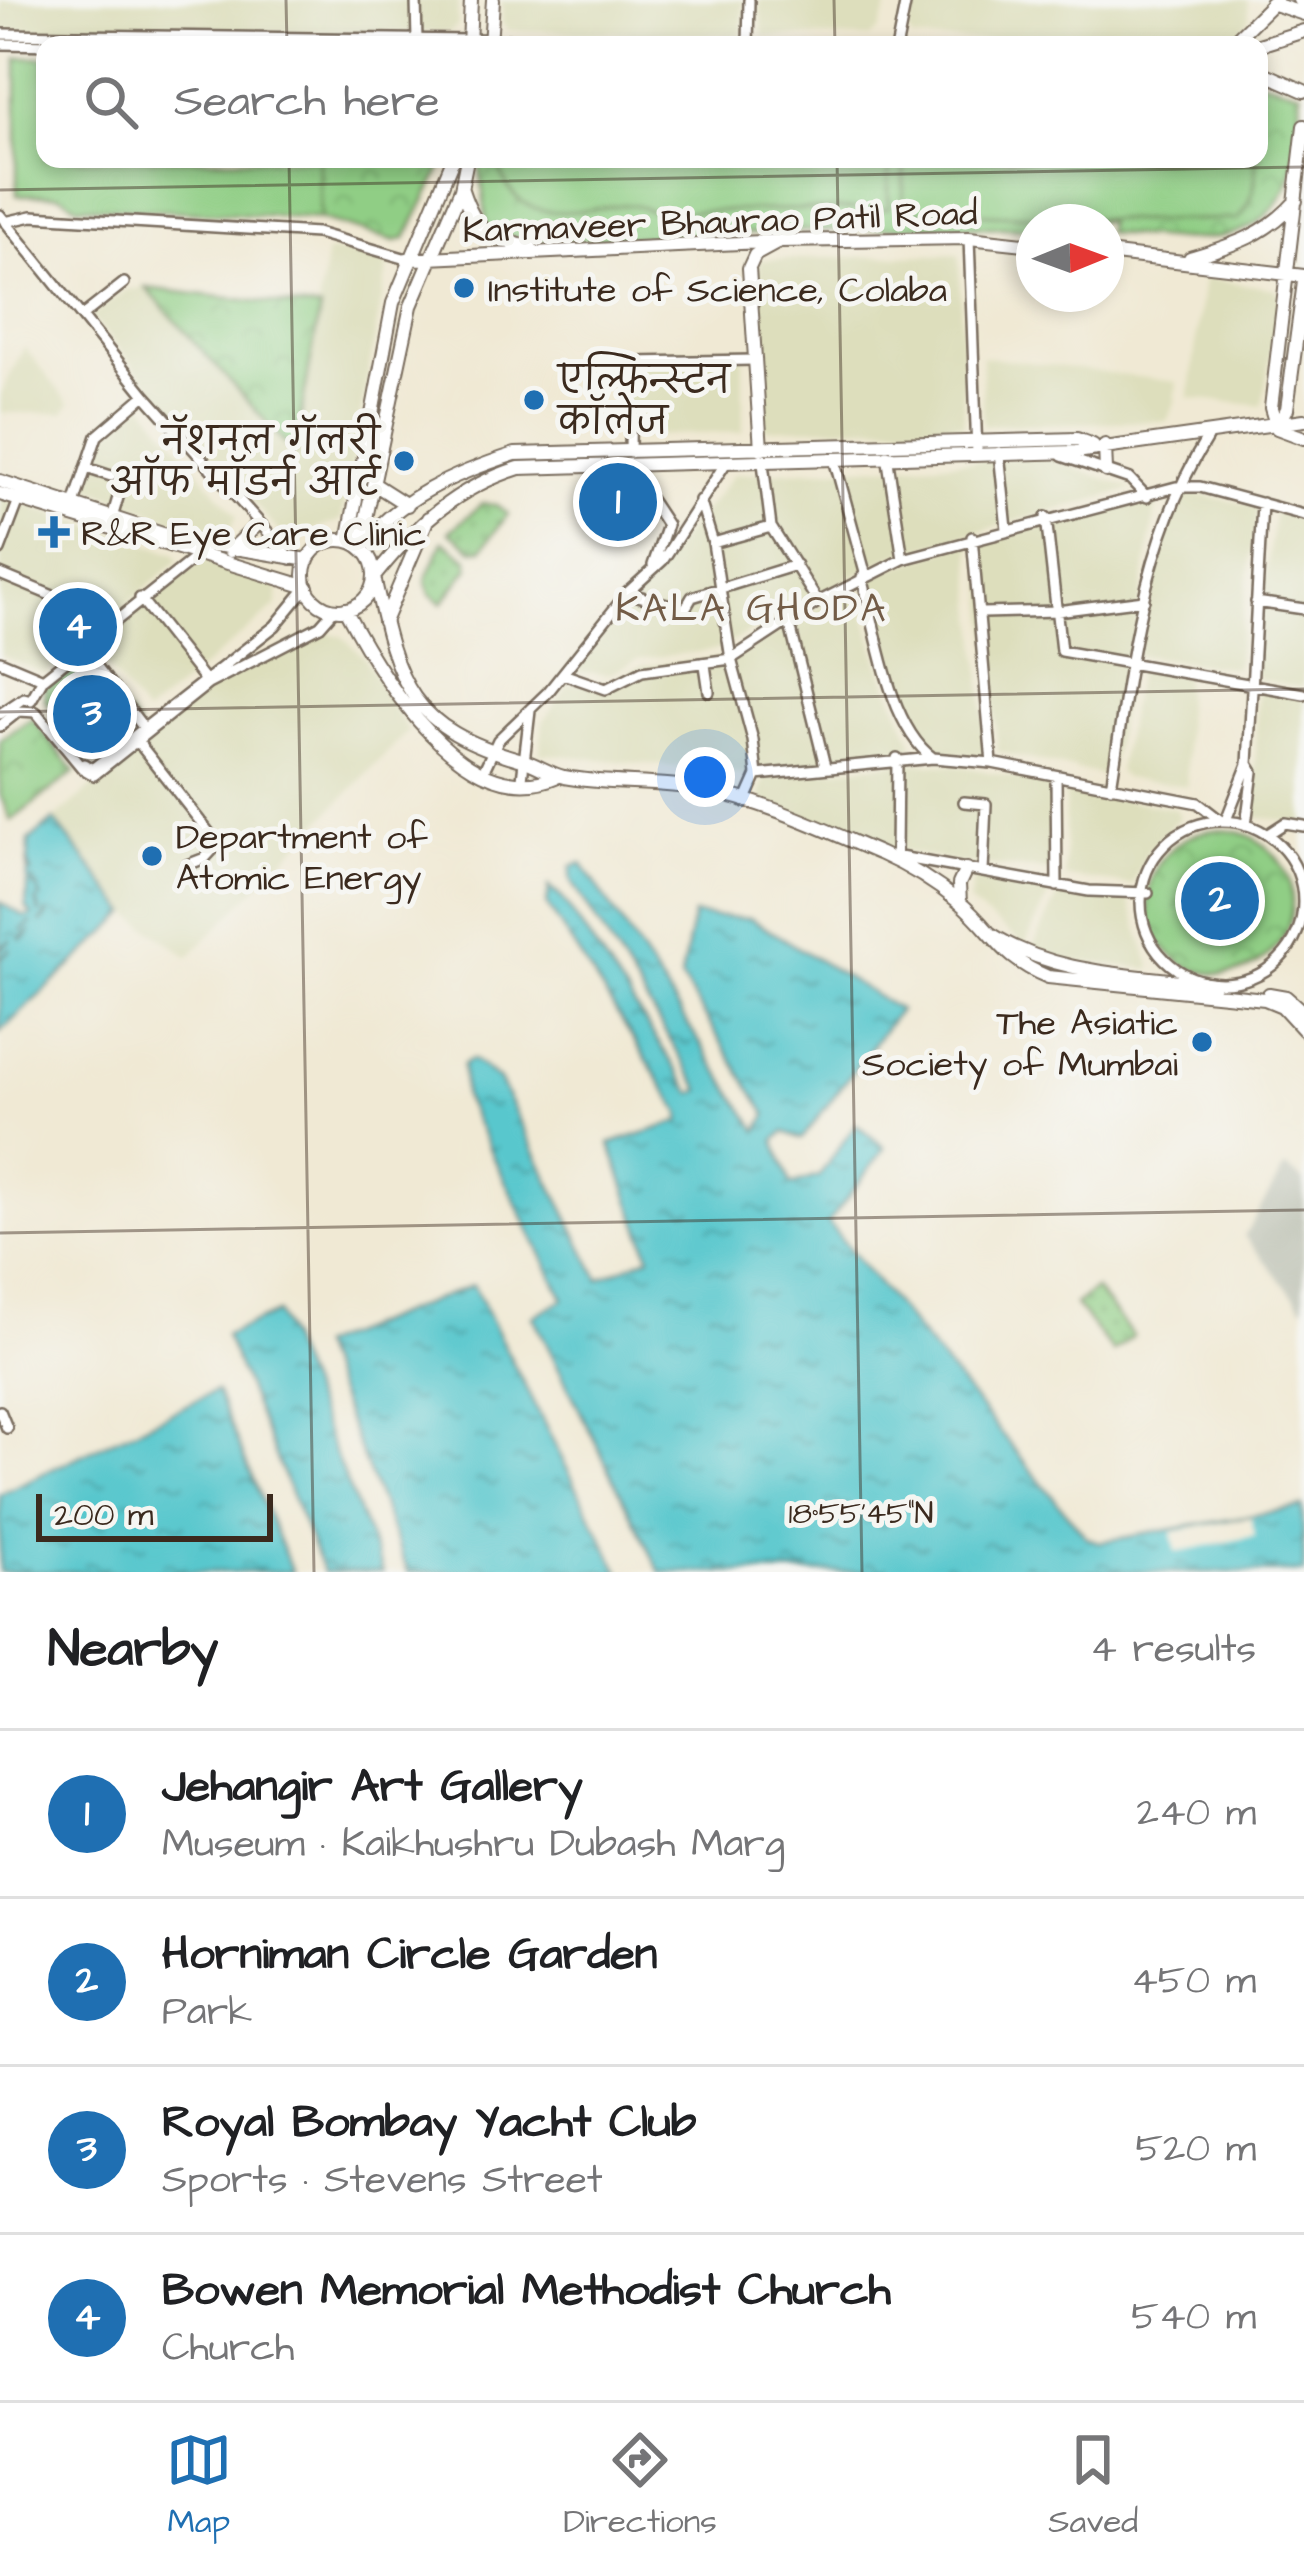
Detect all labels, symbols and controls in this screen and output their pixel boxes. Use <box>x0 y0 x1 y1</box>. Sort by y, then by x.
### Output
search box <box>36 36 1268 168</box>
icon: search <box>78 69 144 135</box>
text: Search here <box>174 71 440 133</box>
street label: Karmaveer Bhaurao Patil Road <box>462 188 978 257</box>
north arrow <box>1016 204 1124 312</box>
place label: Institute of Science, Colaba <box>488 265 947 316</box>
marker: Institute of Science, Colaba <box>451 275 477 301</box>
place label: एल्फिन्स्टन कॉलेज <box>556 351 732 448</box>
marker: एल्फिन्स्टन कॉलेज <box>521 387 547 413</box>
place label: नॅशनल गॅलरी ऑफ मॉडर्न आर्ट <box>111 412 382 509</box>
marker: नॅशनल गॅलरी ऑफ मॉडर्न आर्ट <box>391 448 417 474</box>
pin: 1 <box>579 457 657 547</box>
place label: R&R Eye Care Clinic <box>81 509 426 560</box>
marker: R&R Eye Care Clinic <box>38 516 70 548</box>
pin: 4 <box>39 582 117 672</box>
district label: KALA GHODA <box>615 583 889 637</box>
pin: 3 <box>53 669 131 759</box>
your location <box>675 747 735 807</box>
place label: Department of Atomic Energy <box>176 812 428 905</box>
marker: Department of Atomic Energy <box>139 843 165 869</box>
pin: 2 <box>1181 856 1259 946</box>
place label: The Asiatic Society of Mumbai <box>862 998 1178 1090</box>
marker: The Asiatic Society of Mumbai <box>1189 1029 1215 1055</box>
scale bar <box>36 1488 273 1541</box>
text: 200 m <box>54 1492 153 1538</box>
text: 18°55'45"N <box>789 1493 933 1535</box>
text: Nearby <box>48 1615 218 1686</box>
text: 4 results <box>1090 1623 1256 1677</box>
text: Jehangir Art Gallery <box>162 1756 583 1818</box>
text: 1 <box>85 1787 90 1841</box>
text: 240 m <box>1137 1787 1256 1841</box>
text: Museum · Kaikhushru Dubash Marg <box>162 1818 785 1872</box>
text: Horniman Circle Garden <box>162 1924 657 1986</box>
text: 2 <box>76 1955 98 2009</box>
text: 450 m <box>1131 1955 1256 2009</box>
text: Park <box>162 1986 252 2040</box>
text: Royal Bombay Yacht Club <box>162 2092 696 2154</box>
text: 3 <box>77 2123 97 2177</box>
text: 520 m <box>1135 2123 1256 2177</box>
text: Sports · Stevens Street <box>162 2154 603 2208</box>
text: Bowen Memorial Methodist Church <box>162 2260 891 2322</box>
text: 4 <box>74 2291 100 2345</box>
text: 540 m <box>1131 2291 1256 2345</box>
text: Church <box>162 2322 294 2376</box>
tab: Map <box>166 2427 232 2545</box>
tab: Directions <box>563 2427 717 2545</box>
tab: Saved <box>1048 2427 1138 2545</box>

